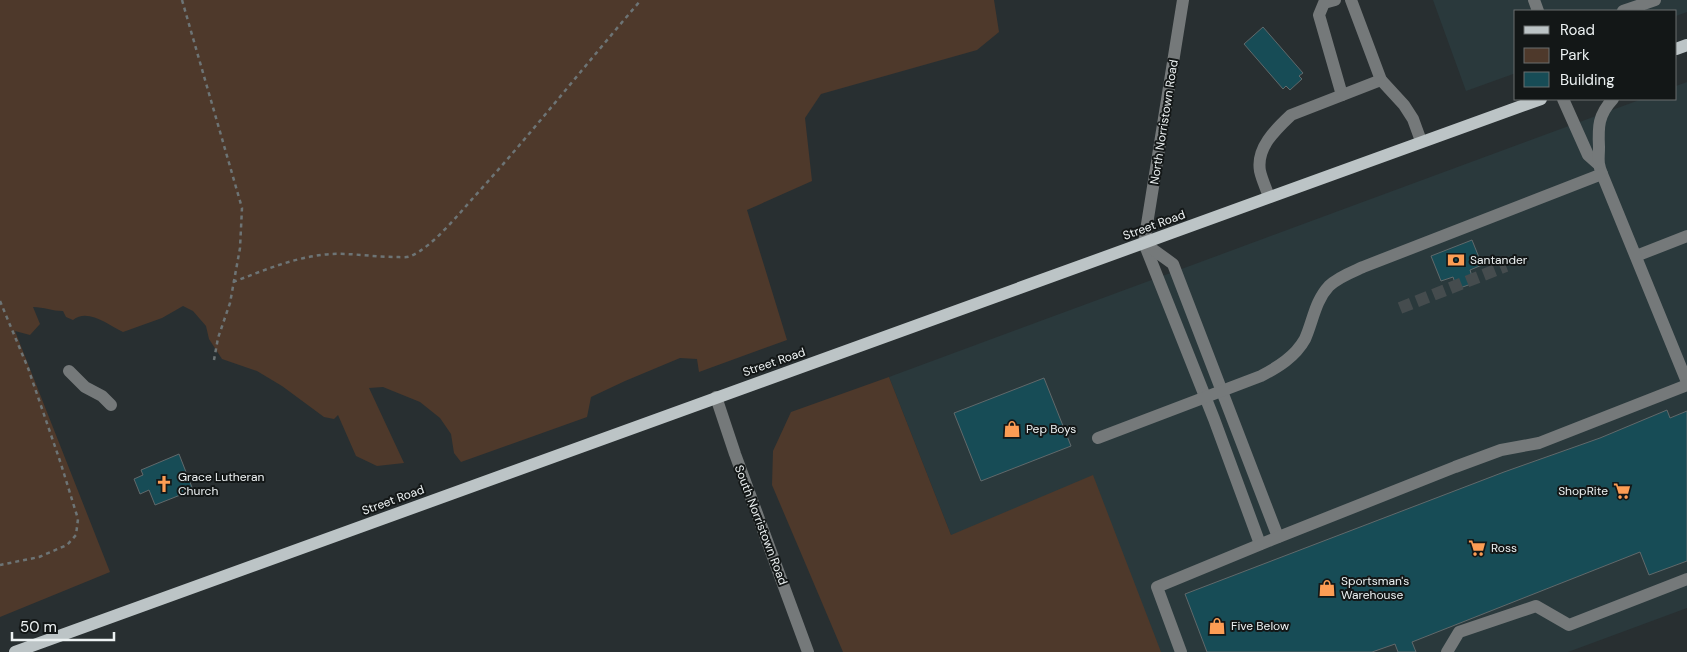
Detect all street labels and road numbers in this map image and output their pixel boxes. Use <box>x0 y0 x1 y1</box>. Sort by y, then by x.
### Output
street label: North Norristown Road <box>1146 58 1182 186</box>
street label: Street Road <box>1121 206 1187 244</box>
street label: Street Road <box>741 344 807 380</box>
street label: South Norristown Road <box>731 463 791 587</box>
street label: Street Road <box>360 481 426 519</box>

